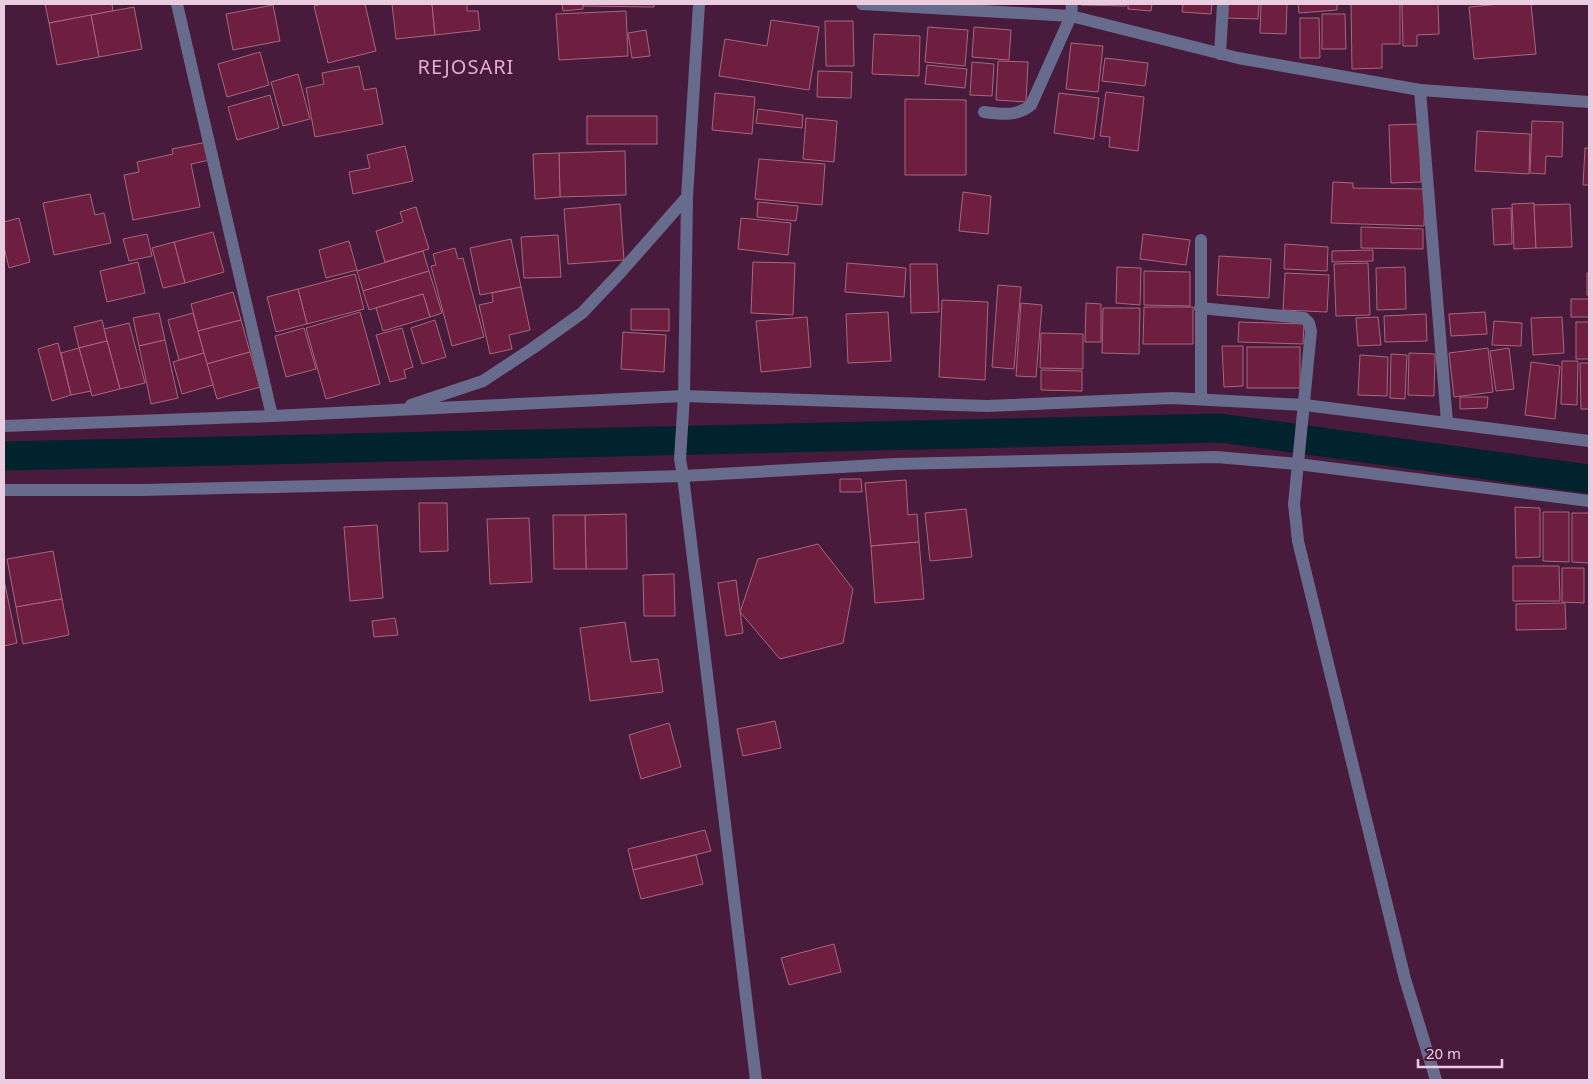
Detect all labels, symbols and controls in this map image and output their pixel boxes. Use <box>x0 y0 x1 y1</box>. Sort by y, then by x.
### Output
district label: REJOSARI <box>418 53 514 80</box>
scale bar <box>1418 1036 1502 1068</box>
text: 20 m <box>1426 1043 1461 1063</box>

